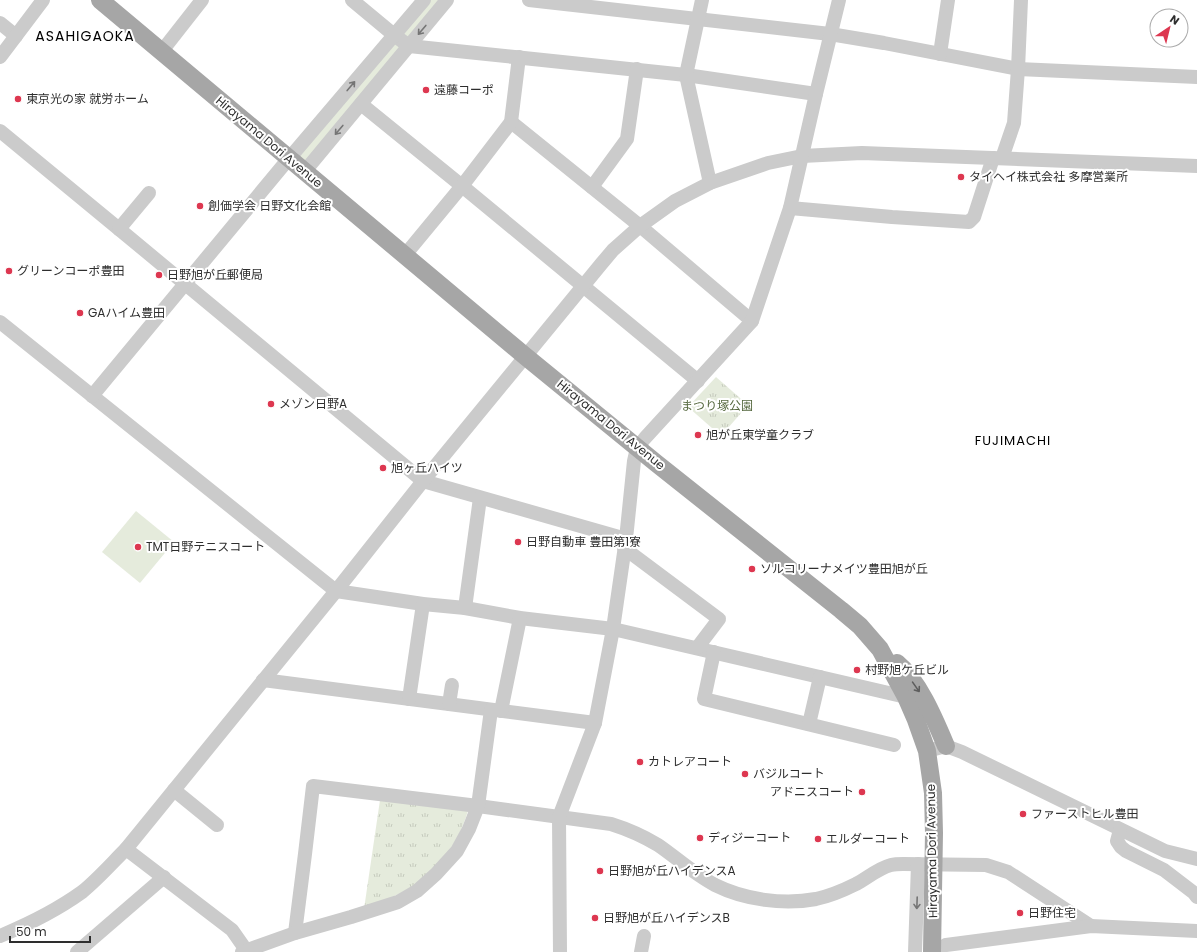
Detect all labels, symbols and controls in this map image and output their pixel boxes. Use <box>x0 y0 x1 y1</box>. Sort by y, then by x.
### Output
north arrow <box>1149 8 1189 48</box>
text: N <box>1167 11 1183 29</box>
one-way arrow <box>418 25 427 35</box>
district label: ASAHIGAOKA <box>35 26 135 46</box>
one-way arrow <box>347 81 356 91</box>
place label: 遠藤コーポ <box>434 81 494 98</box>
marker: 遠藤コーポ <box>421 85 431 95</box>
place label: 東京光の家 就労ホーム <box>26 90 149 107</box>
street label: Hirayama Dori Avenue <box>212 92 326 191</box>
marker: 東京光の家 就労ホーム <box>13 94 23 104</box>
one-way arrow <box>335 124 344 135</box>
place label: タイヘイ株式会社 多摩営業所 <box>969 168 1128 185</box>
marker: タイヘイ株式会社 多摩営業所 <box>956 172 966 182</box>
place label: 創価学会 日野文化会館 <box>208 197 331 214</box>
marker: 創価学会 日野文化会館 <box>195 201 205 211</box>
place label: グリーンコーポ豊田 <box>17 262 124 279</box>
marker: グリーンコーポ豊田 <box>4 266 14 276</box>
place label: 日野旭が丘郵便局 <box>167 266 263 283</box>
marker: 日野旭が丘郵便局 <box>154 270 164 280</box>
place label: GAハイム豊田 <box>88 304 165 321</box>
marker: GAハイム豊田 <box>75 308 85 318</box>
street label: Hirayama Dori Avenue <box>554 376 669 473</box>
place label: メゾン日野A <box>279 395 347 412</box>
park label: まつり塚公園 <box>681 397 753 414</box>
marker: メゾン日野A <box>266 399 276 409</box>
place label: 旭が丘東学童クラブ <box>706 426 814 443</box>
marker: 旭が丘東学童クラブ <box>693 430 703 440</box>
district label: FUJIMACHI <box>975 431 1051 450</box>
place label: 旭ヶ丘ハイツ <box>391 459 463 476</box>
marker: 旭ヶ丘ハイツ <box>378 463 388 473</box>
place label: 日野自動車 豊田第1寮 <box>526 533 641 550</box>
marker: 日野自動車 豊田第1寮 <box>513 537 523 547</box>
place label: TMT日野テニスコート <box>146 538 265 555</box>
marker: TMT日野テニスコート <box>133 542 143 552</box>
place label: ソルコリーナメイツ豊田旭が丘 <box>760 560 928 577</box>
marker: ソルコリーナメイツ豊田旭が丘 <box>747 564 757 574</box>
place label: 村野旭ケ丘ビル <box>865 661 949 678</box>
marker: 村野旭ケ丘ビル <box>852 665 862 675</box>
one-way arrow <box>912 681 920 692</box>
place label: カトレアコート <box>648 753 732 770</box>
marker: カトレアコート <box>635 757 645 767</box>
place label: バジルコート <box>753 765 825 782</box>
marker: バジルコート <box>740 769 750 779</box>
place label: アドニスコート <box>770 783 854 800</box>
street label: Hirayama Dori Avenue <box>922 784 941 918</box>
marker: アドニスコート <box>857 787 867 797</box>
place label: ファーストヒル豊田 <box>1031 805 1138 822</box>
marker: ファーストヒル豊田 <box>1018 809 1028 819</box>
place label: ディジーコート <box>708 829 791 846</box>
place label: エルダーコート <box>826 830 910 847</box>
marker: ディジーコート <box>695 833 705 843</box>
marker: エルダーコート <box>813 834 823 844</box>
place label: 日野旭が丘ハイデンスA <box>608 862 736 879</box>
marker: 日野旭が丘ハイデンスA <box>595 866 605 876</box>
one-way arrow <box>913 896 920 909</box>
place label: 日野住宅 <box>1028 904 1076 921</box>
marker: 日野住宅 <box>1015 908 1025 918</box>
place label: 日野旭が丘ハイデンスB <box>603 909 730 926</box>
marker: 日野旭が丘ハイデンスB <box>590 913 600 923</box>
scale bar <box>10 918 90 944</box>
text: 50 m <box>16 923 47 940</box>

